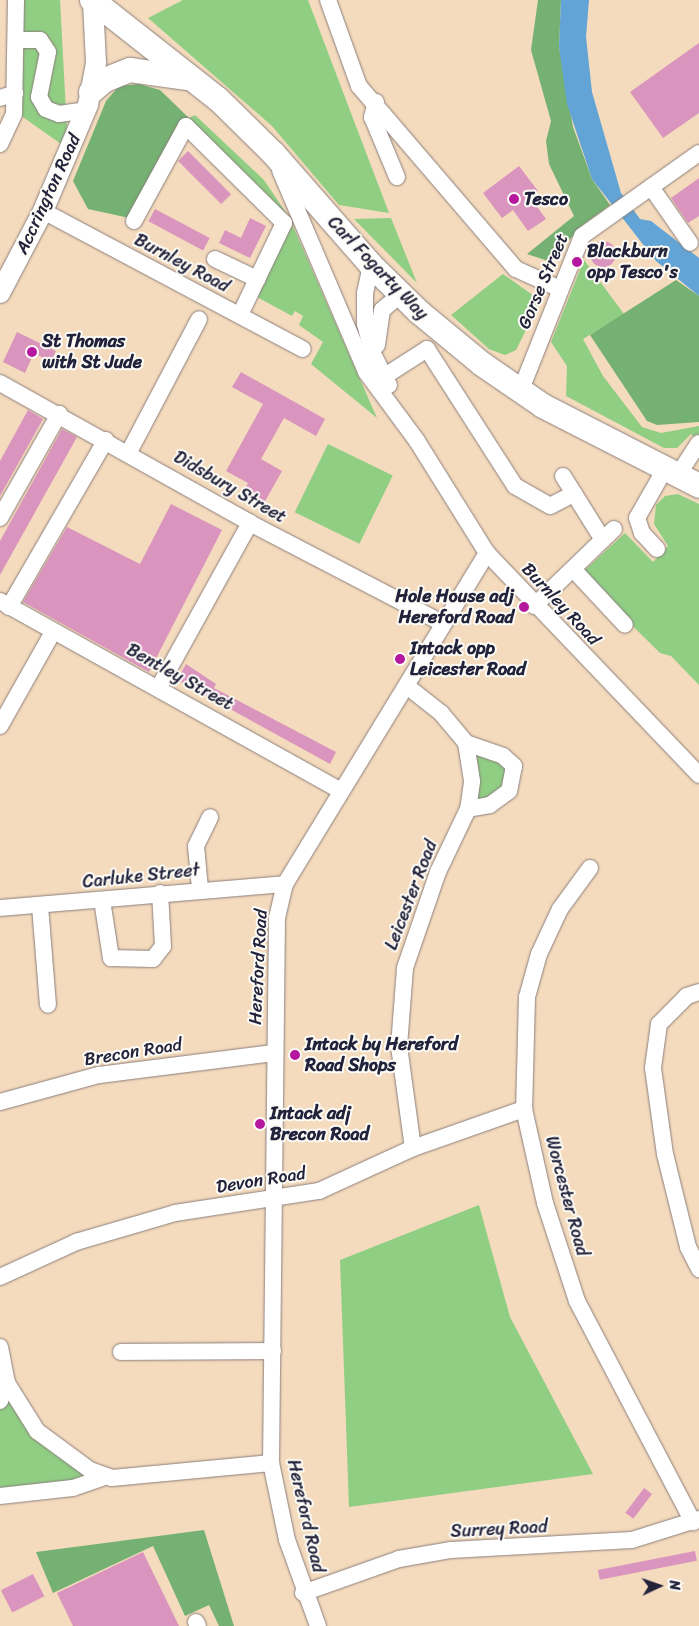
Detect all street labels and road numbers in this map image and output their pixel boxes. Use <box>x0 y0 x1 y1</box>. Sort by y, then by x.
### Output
street label: Accrington Road <box>11 130 85 258</box>
street label: Carl Fogarty Way <box>323 212 433 324</box>
street label: Burnley Road <box>131 229 233 297</box>
street label: Gorse Street <box>513 230 573 332</box>
street label: Didsbury Street <box>170 446 290 528</box>
street label: Burnley Road <box>517 558 605 650</box>
street label: Bentley Street <box>123 639 237 715</box>
street label: Leicester Road <box>380 837 442 953</box>
street label: Carluke Street <box>81 859 201 893</box>
street label: Hereford Road <box>244 909 272 1025</box>
street label: Brecon Road <box>82 1034 184 1070</box>
street label: Worcester Road <box>541 1134 593 1258</box>
street label: Devon Road <box>215 1162 307 1198</box>
street label: Hereford Road <box>282 1457 330 1575</box>
street label: Surrey Road <box>450 1516 548 1542</box>

